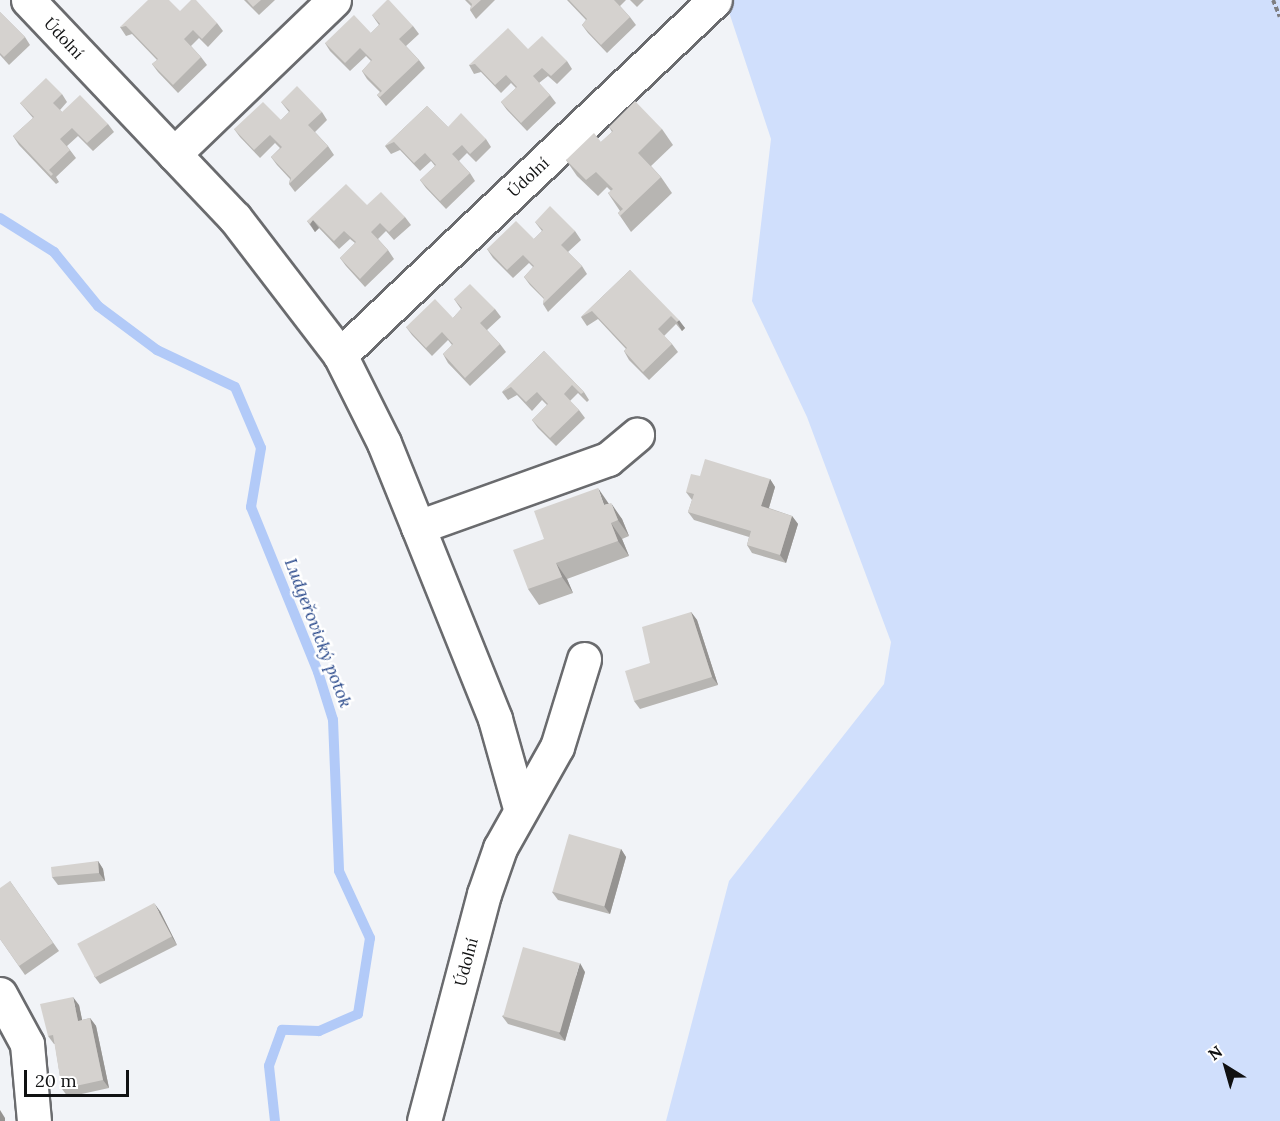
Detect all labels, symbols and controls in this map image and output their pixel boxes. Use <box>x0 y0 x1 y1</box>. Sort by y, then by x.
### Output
street label: Údolní <box>40 13 88 63</box>
street label: Údolní <box>503 153 553 201</box>
water label: Ludgeřovický potok <box>280 555 356 711</box>
street label: Údolní <box>450 936 482 988</box>
north arrow <box>1196 1037 1256 1097</box>
text: N <box>1204 1041 1226 1064</box>
scale bar <box>27 1058 132 1096</box>
text: 20 m <box>35 1069 77 1092</box>

